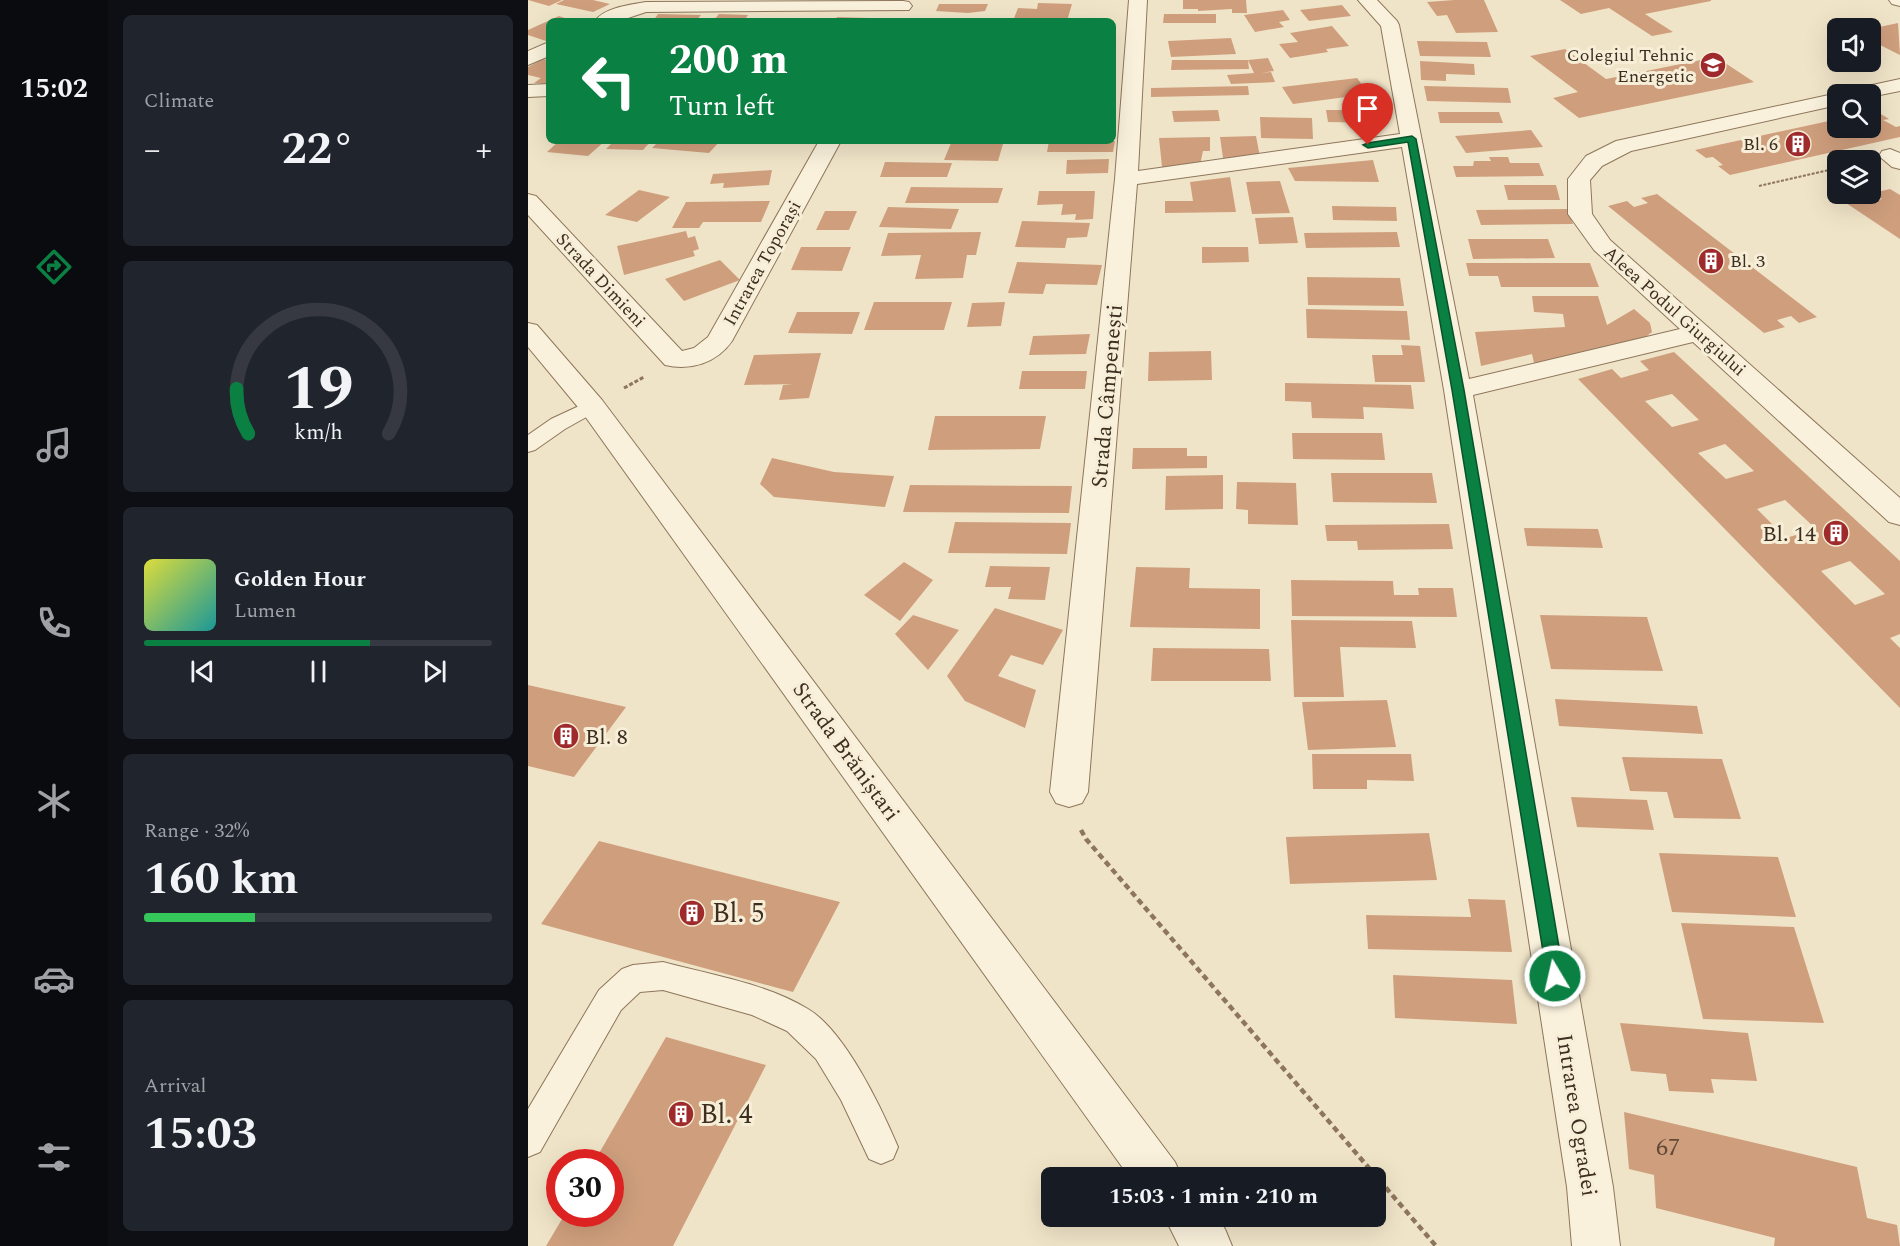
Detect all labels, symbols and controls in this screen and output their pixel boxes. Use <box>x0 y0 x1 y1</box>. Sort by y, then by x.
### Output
map controls <box>1827 18 1881 204</box>
button: sound <box>1827 18 1881 72</box>
text: 200 m <box>669 29 788 92</box>
icon: left <box>570 42 648 120</box>
place label: Colegiul Tehnic Energetic <box>1567 42 1694 90</box>
school or university icon: Colegiul Tehnic Energetic <box>1698 50 1728 80</box>
text: 15:02 <box>20 68 88 110</box>
pin <box>1342 83 1393 145</box>
button: search <box>1827 84 1881 138</box>
text: Climate <box>144 86 214 116</box>
text: Turn left <box>669 86 775 128</box>
icon: arrive <box>1351 92 1384 125</box>
text: 22° <box>282 115 355 184</box>
text: − <box>144 125 161 175</box>
text: + <box>476 125 492 175</box>
building icon: Bl. 6 <box>1783 129 1813 159</box>
place label: Bl. 6 <box>1743 131 1778 158</box>
button: layers <box>1827 150 1881 204</box>
street label: Intrarea Toporași <box>717 196 808 331</box>
street label: Strada Dimieni <box>549 227 652 334</box>
street label: Aleea Podul Giurgiului <box>1597 240 1752 383</box>
icon: directions <box>33 246 75 288</box>
building icon: Bl. 3 <box>1696 246 1726 276</box>
place label: Bl. 3 <box>1730 248 1765 275</box>
street label: Strada Câmpenești <box>1083 303 1132 489</box>
text: 19 <box>283 342 353 437</box>
text: km/h <box>294 416 342 449</box>
icon: music <box>33 424 75 466</box>
place label: Bl. 14 <box>1762 518 1816 551</box>
building icon: Bl. 14 <box>1821 518 1851 548</box>
text: Golden Hour <box>234 563 366 596</box>
text: Lumen <box>234 596 296 626</box>
icon: phone <box>33 602 75 644</box>
icon: previous <box>186 655 219 688</box>
icon: pause <box>302 655 335 688</box>
icon: next <box>418 655 451 688</box>
street label: Strada Brăniștari <box>784 675 908 828</box>
building icon: Bl. 8 <box>551 721 581 751</box>
place label: Bl. 8 <box>585 721 628 754</box>
icon: climate <box>33 780 75 822</box>
text: Range · 32% <box>144 816 249 846</box>
text: 160 km <box>144 845 299 914</box>
place label: Bl. 5 <box>712 893 764 935</box>
building icon: Bl. 5 <box>677 898 707 928</box>
position arrow <box>1523 944 1587 1008</box>
icon: car <box>33 958 75 1000</box>
street label: Intrarea Ogradei <box>1547 1032 1606 1199</box>
text: Arrival <box>144 1071 206 1101</box>
place label: Bl. 4 <box>700 1094 753 1136</box>
building icon: Bl. 4 <box>666 1099 696 1129</box>
text: 15:03 <box>144 1100 257 1169</box>
house number: 67 <box>1656 1130 1680 1166</box>
icon: filters <box>33 1136 75 1178</box>
speed limit sign: 30 <box>546 1149 624 1227</box>
text: 15:03 · 1 min · 210 m <box>1109 1180 1318 1213</box>

